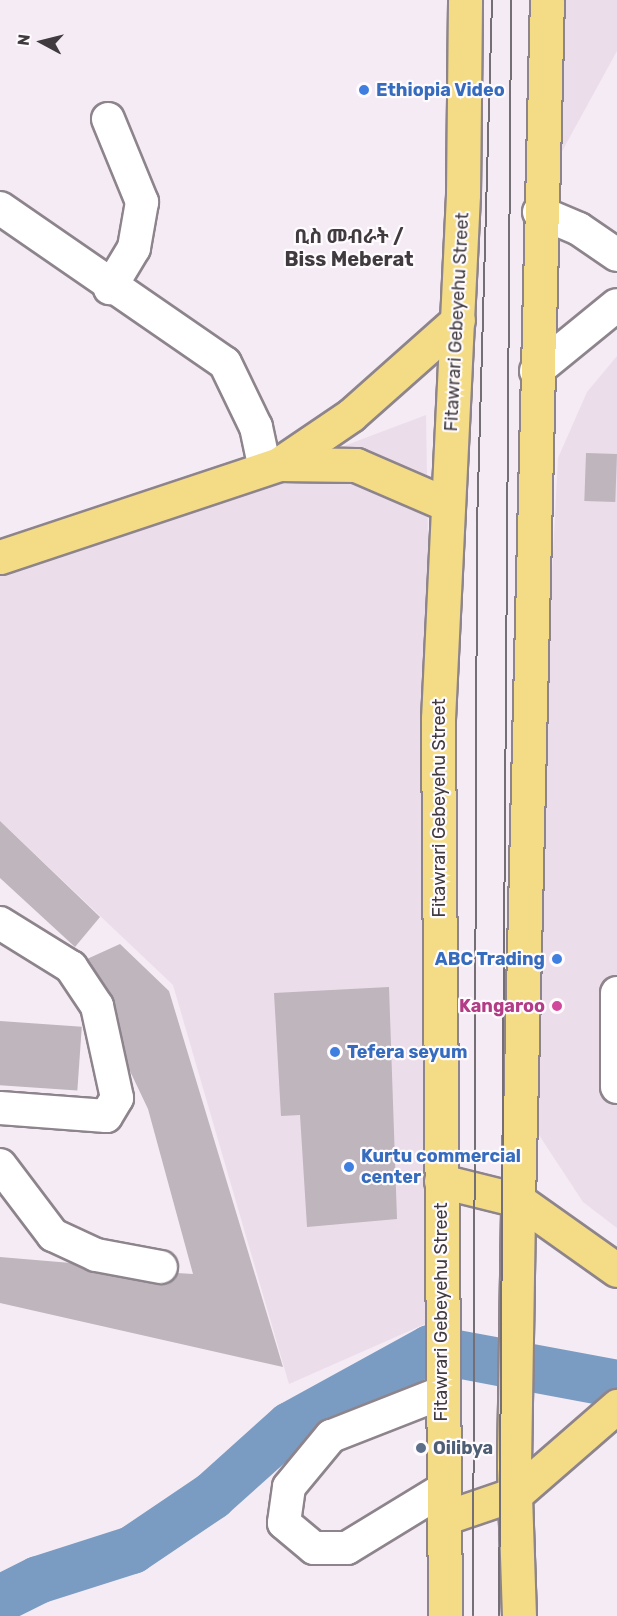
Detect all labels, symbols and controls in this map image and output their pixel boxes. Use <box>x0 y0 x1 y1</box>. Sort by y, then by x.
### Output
north arrow <box>12 12 72 72</box>
text: N <box>14 33 34 47</box>
place label: Ethiopia Video <box>376 79 505 101</box>
marker: Ethiopia Video <box>357 83 371 97</box>
street label: Fitawrari Gebeyehu Street <box>440 212 474 432</box>
district label: ቢስ መብራት / Biss Meberat <box>284 225 414 272</box>
street label: Fitawrari Gebeyehu Street <box>428 698 450 918</box>
place label: ABC Trading <box>434 948 545 970</box>
marker: ABC Trading <box>550 952 564 966</box>
place label: Kangaroo <box>459 995 545 1017</box>
marker: Kangaroo <box>550 999 564 1013</box>
place label: Tefera seyum <box>347 1041 467 1063</box>
marker: Tefera seyum <box>328 1045 342 1059</box>
place label: Kurtu commercial center <box>361 1146 521 1188</box>
marker: Kurtu commercial center <box>342 1160 356 1174</box>
street label: Fitawrari Gebeyehu Street <box>430 1202 452 1422</box>
place label: Oilibya <box>433 1437 493 1459</box>
marker: Oilibya <box>414 1441 428 1455</box>

